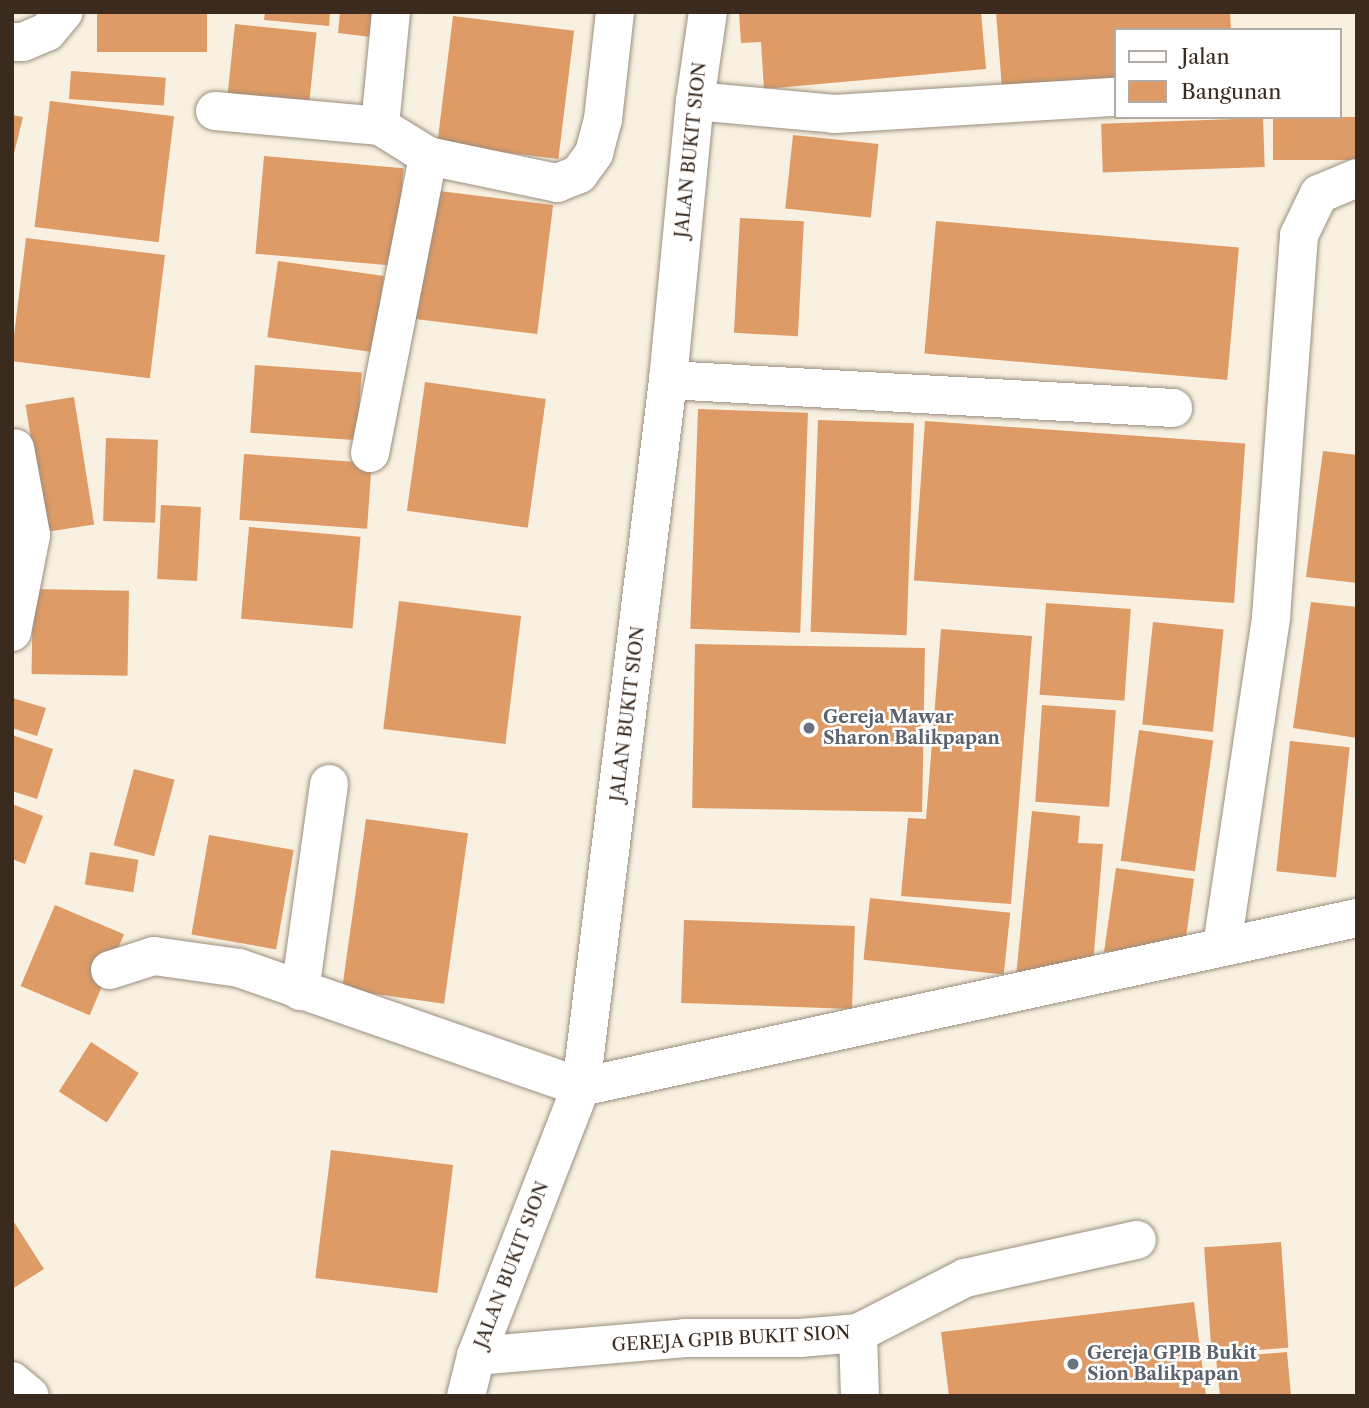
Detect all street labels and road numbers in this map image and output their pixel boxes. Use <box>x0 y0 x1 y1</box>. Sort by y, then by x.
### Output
street label: JALAN BUKIT SION <box>671 61 711 239</box>
street label: JALAN BUKIT SION <box>606 625 650 803</box>
street label: JALAN BUKIT SION <box>470 1179 554 1351</box>
street label: GEREJA GPIB BUKIT SION <box>611 1322 851 1356</box>

